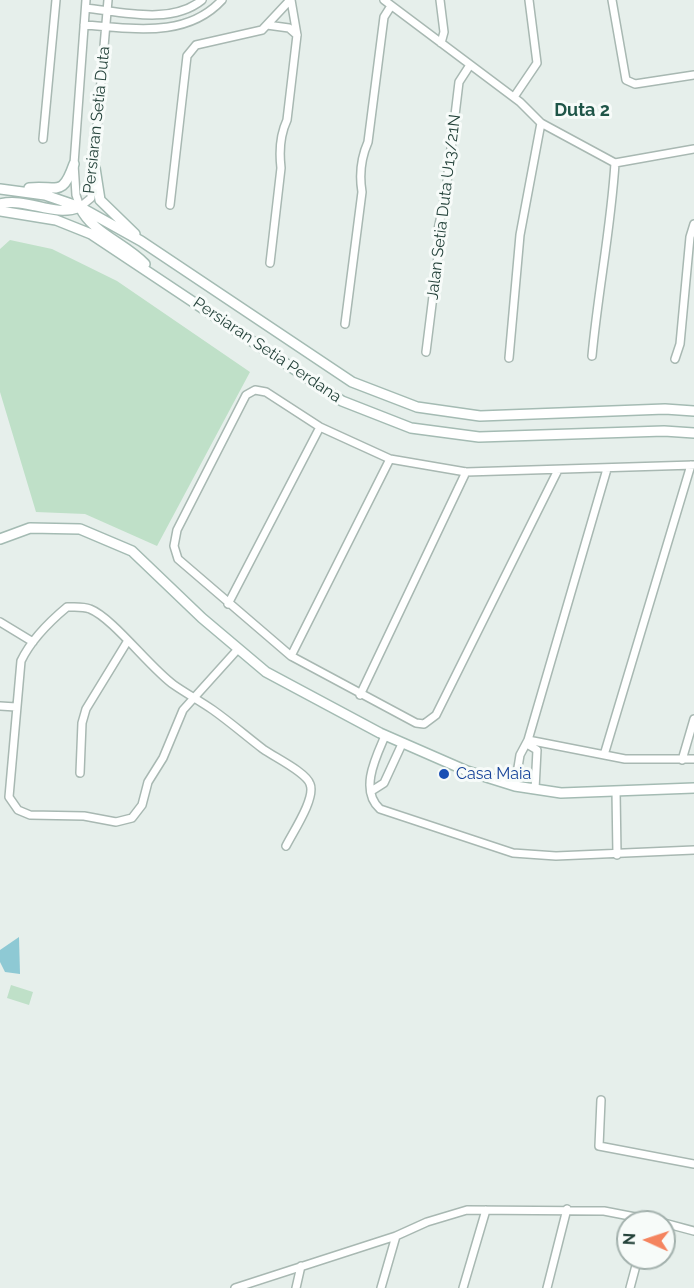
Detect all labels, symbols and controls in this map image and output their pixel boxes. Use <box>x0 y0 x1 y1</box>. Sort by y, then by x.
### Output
street label: Persiaran Setia Duta <box>80 45 114 195</box>
district label: Duta 2 <box>554 100 610 122</box>
street label: Jalan Setia Duta U13/21N <box>423 113 465 301</box>
street label: Persiaran Setia Perdana <box>189 293 345 407</box>
place label: Casa Maia <box>456 764 531 784</box>
marker: Casa Maia <box>437 767 451 781</box>
north arrow <box>616 1210 676 1270</box>
text: N <box>620 1233 639 1246</box>

